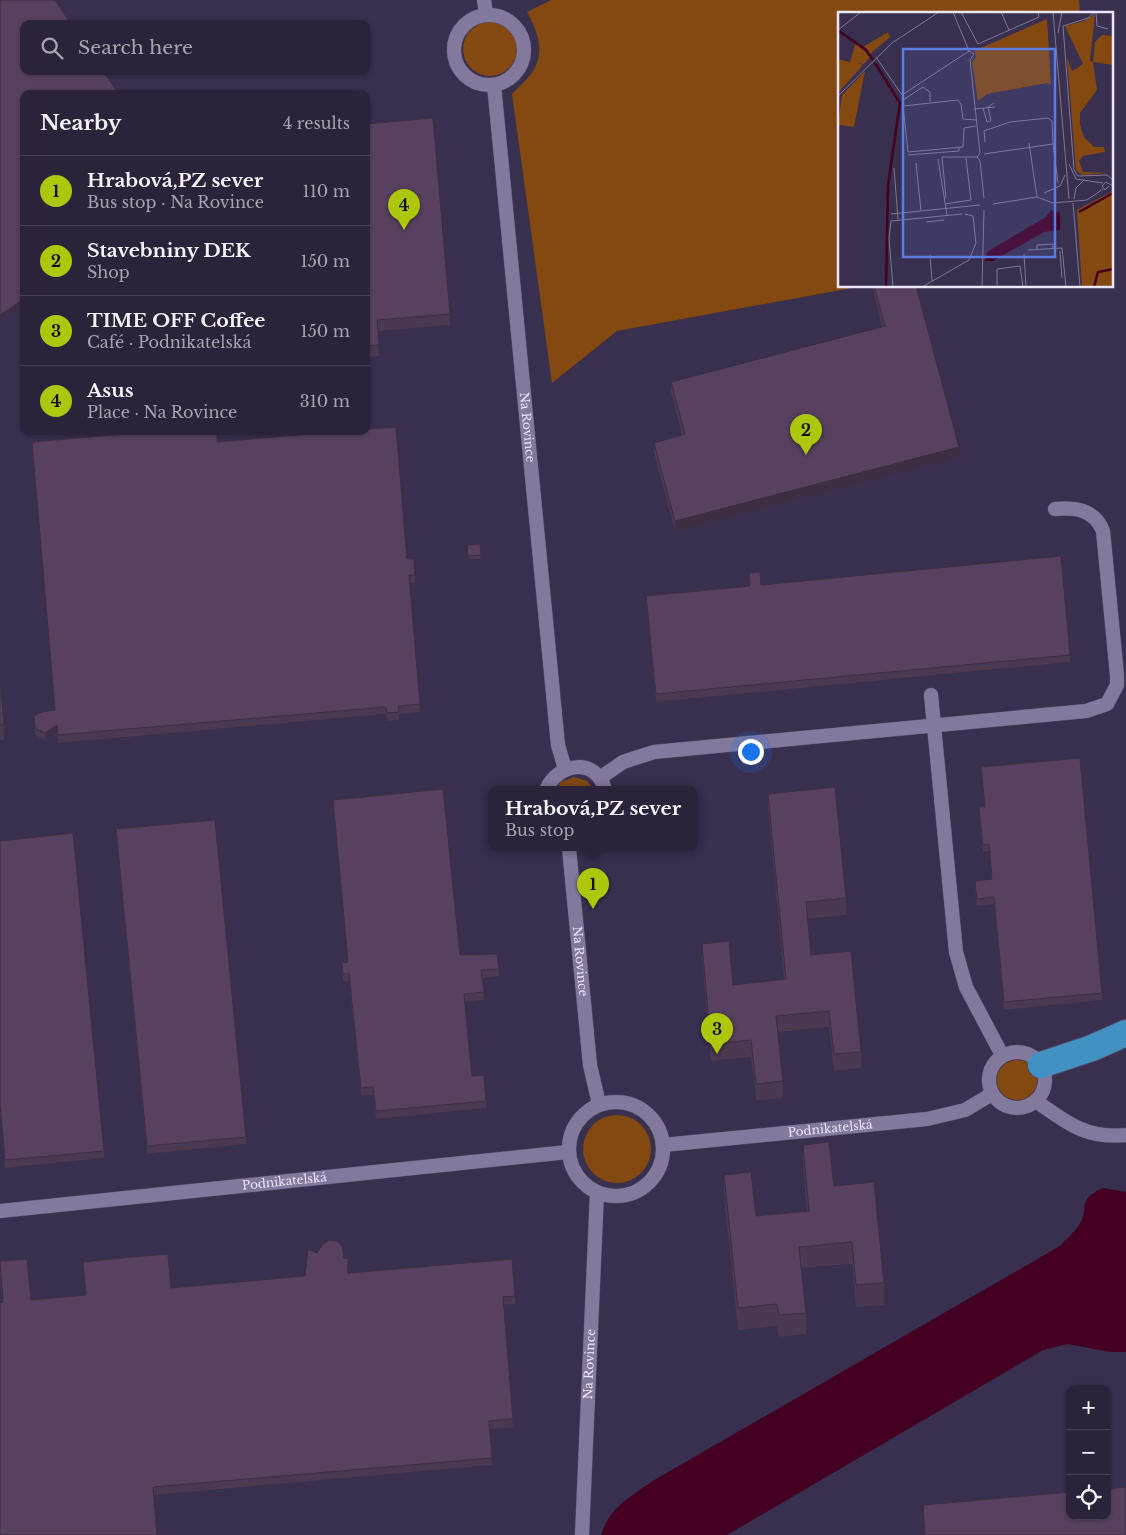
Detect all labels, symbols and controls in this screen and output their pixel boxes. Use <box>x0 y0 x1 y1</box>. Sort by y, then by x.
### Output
inset map <box>838 12 1114 288</box>
search box <box>20 20 370 75</box>
icon: search <box>38 34 66 62</box>
text: Search here <box>78 36 193 59</box>
text: Nearby <box>40 110 121 136</box>
text: 4 results <box>283 113 350 133</box>
text: Hrabová,PZ sever <box>87 169 263 192</box>
text: 1 <box>53 181 59 201</box>
text: 110 m <box>303 181 350 201</box>
pin: 4 <box>388 189 420 230</box>
text: Bus stop · Na Rovince <box>87 192 264 212</box>
text: Stavebniny DEK <box>87 239 251 262</box>
text: 2 <box>51 251 61 271</box>
text: 150 m <box>301 251 350 271</box>
text: Shop <box>87 262 130 282</box>
text: TIME OFF Coffee <box>87 309 265 332</box>
text: 3 <box>51 321 61 341</box>
text: 150 m <box>301 321 350 341</box>
text: Café · Podnikatelská <box>87 332 251 352</box>
text: Asus <box>87 379 134 402</box>
text: 4 <box>51 391 61 411</box>
text: 310 m <box>300 391 350 411</box>
street label: Na Rovince <box>517 392 539 463</box>
text: Place · Na Rovince <box>87 402 237 422</box>
pin: 2 <box>790 414 822 455</box>
your location <box>738 739 764 765</box>
popup <box>488 786 698 851</box>
text: Hrabová,PZ sever <box>505 797 681 820</box>
text: Bus stop <box>505 820 574 840</box>
pin: 1 <box>577 868 609 909</box>
street label: Na Rovince <box>570 926 591 997</box>
pin: 3 <box>701 1013 733 1054</box>
street label: Podnikatelská <box>787 1116 874 1140</box>
street label: Podnikatelská <box>241 1169 328 1193</box>
street label: Na Rovince <box>580 1329 598 1400</box>
map controls <box>1066 1385 1111 1520</box>
button: + <box>1066 1385 1111 1430</box>
button: − <box>1066 1430 1111 1475</box>
button: locate <box>1066 1475 1111 1520</box>

